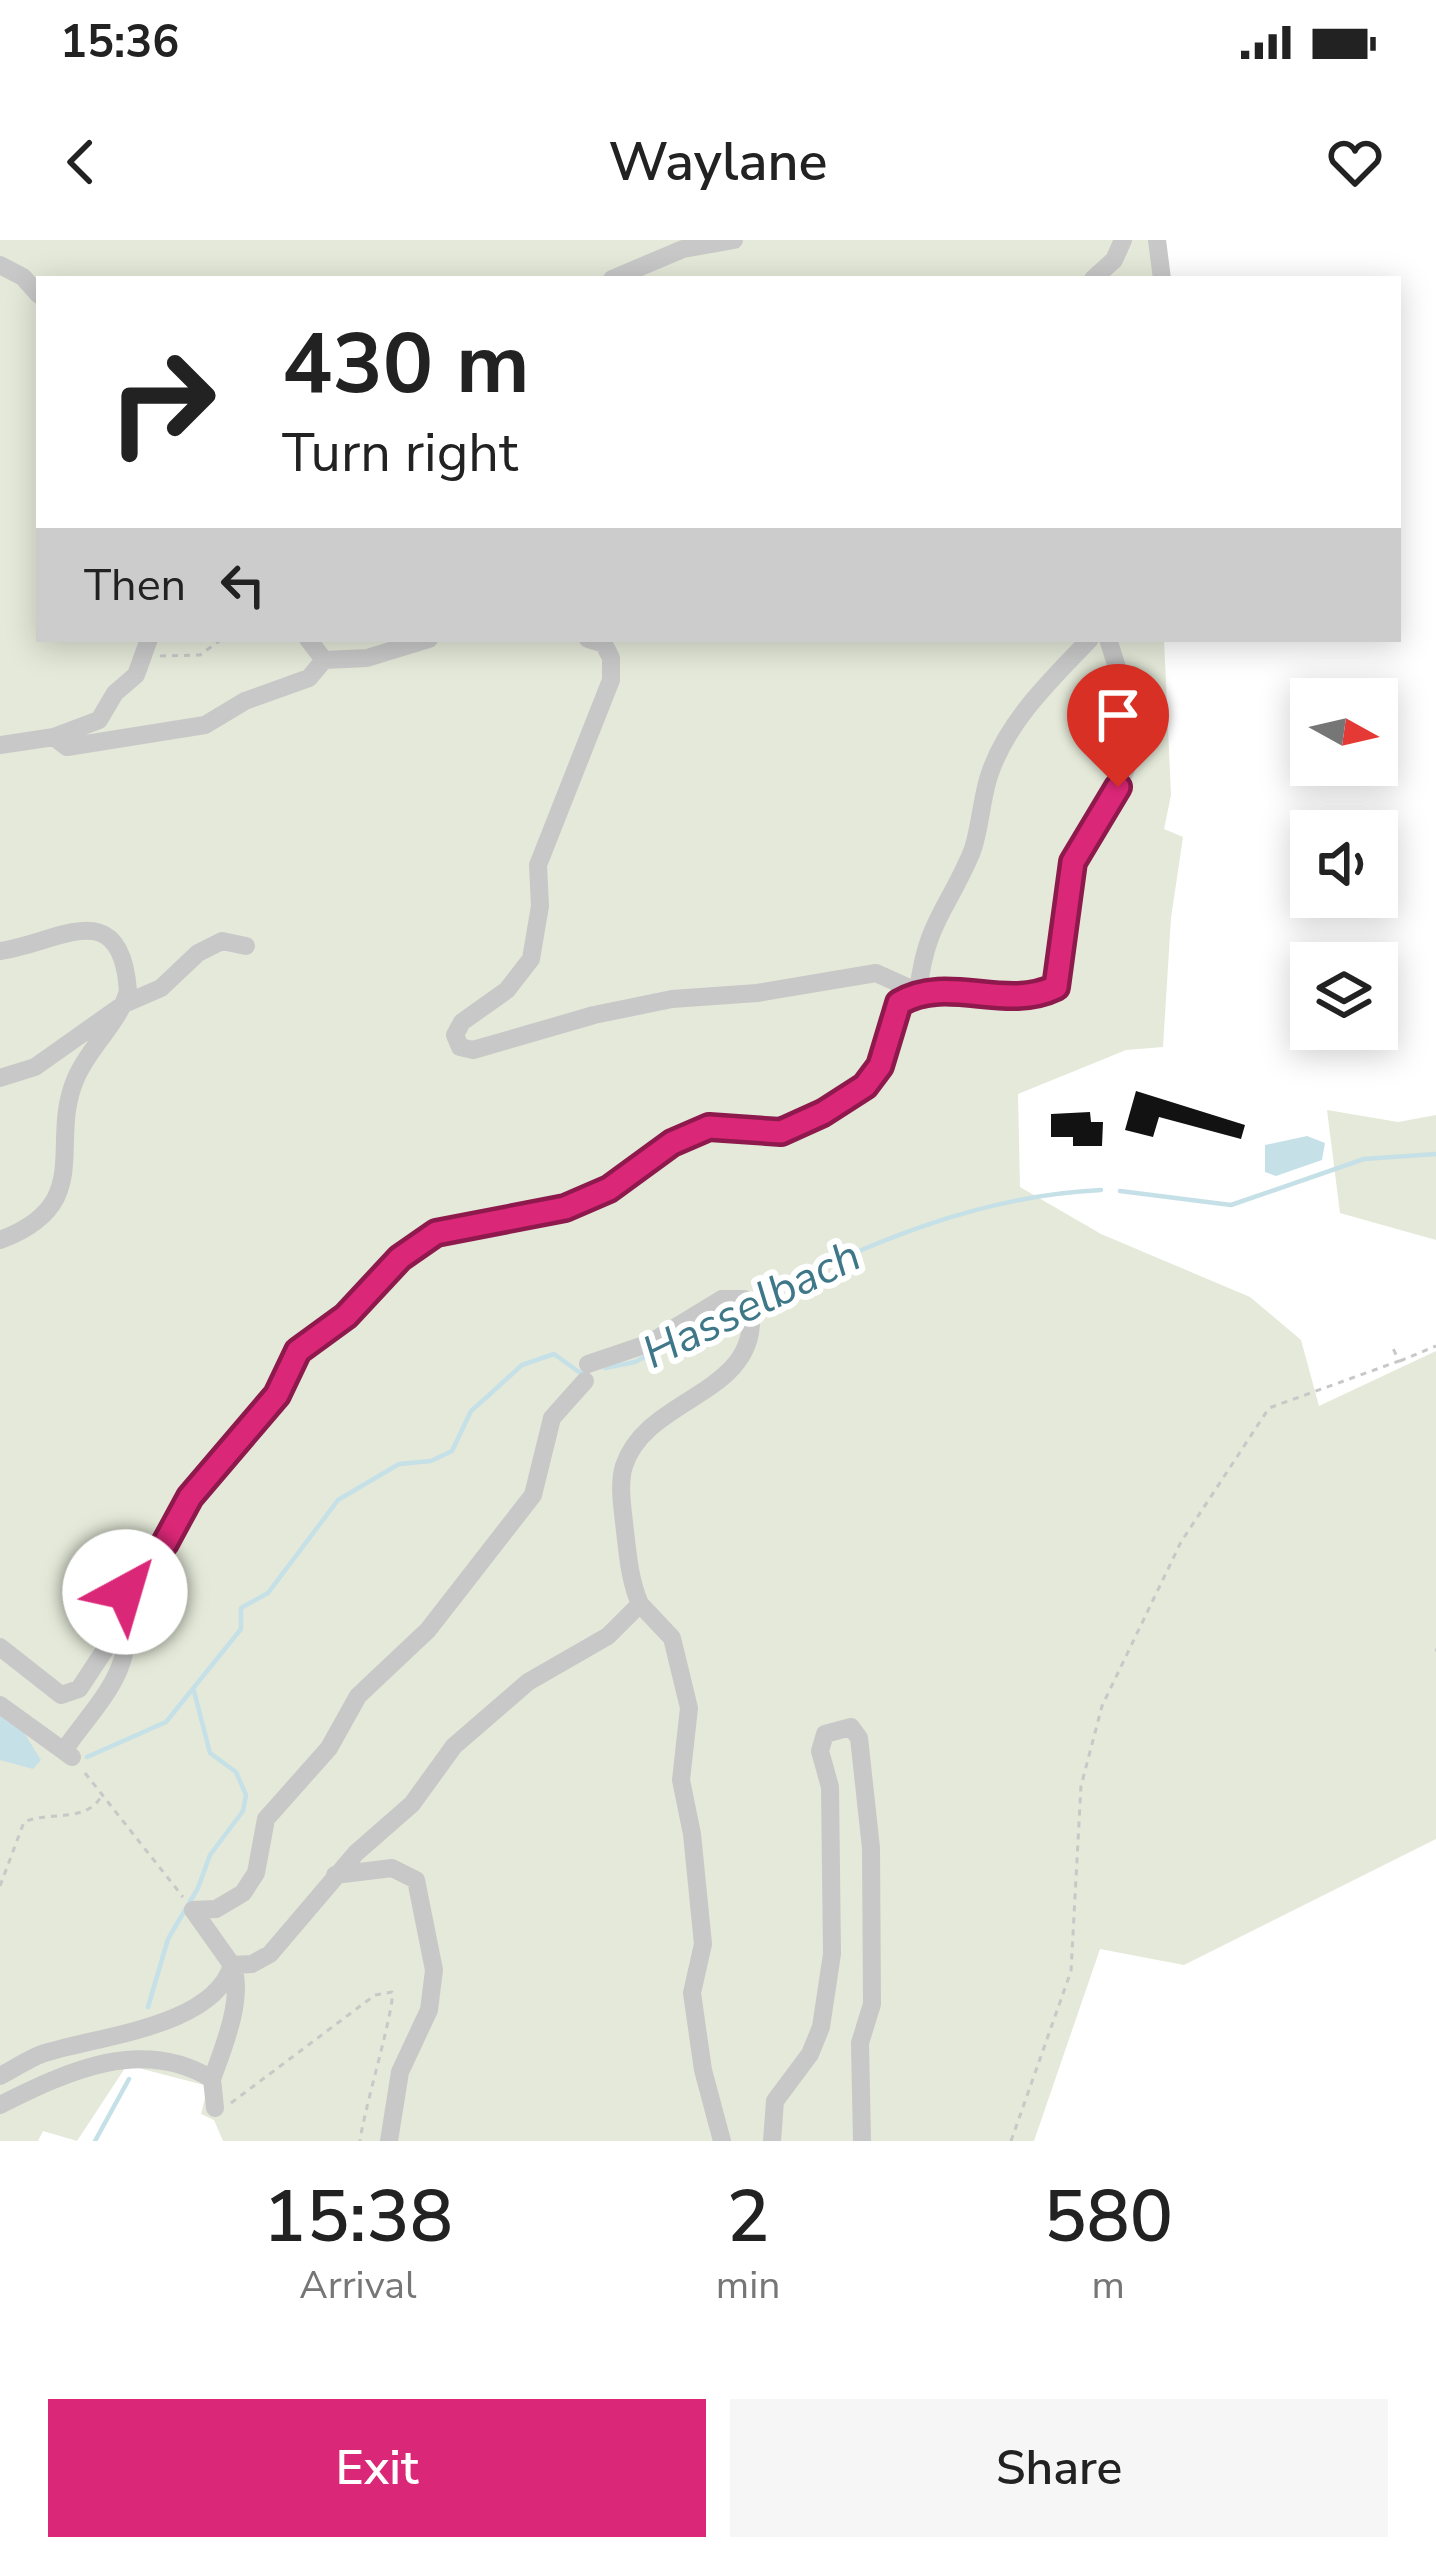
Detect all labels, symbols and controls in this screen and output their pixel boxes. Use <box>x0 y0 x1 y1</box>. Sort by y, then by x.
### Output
text: 15:36 <box>60 12 179 73</box>
text: Waylane <box>608 125 828 199</box>
icon: back <box>48 129 114 195</box>
icon: heart <box>1322 129 1388 195</box>
text: 430 m <box>282 307 530 422</box>
icon: right <box>84 324 240 480</box>
text: Turn right <box>282 416 518 490</box>
icon: left <box>210 552 276 618</box>
text: Then <box>84 555 186 616</box>
pin <box>1067 664 1169 787</box>
north arrow <box>1290 678 1398 786</box>
map controls <box>1290 678 1398 1050</box>
icon: arrive <box>1085 682 1151 748</box>
button: sound <box>1290 810 1398 918</box>
button: layers <box>1290 942 1398 1050</box>
water label: Hasselbach <box>633 1225 871 1383</box>
position arrow <box>62 1529 188 1655</box>
text: 15:38 <box>263 2168 453 2266</box>
text: 2 <box>727 2168 770 2266</box>
text: 580 <box>1043 2168 1173 2266</box>
text: Arrival <box>299 2259 417 2312</box>
text: min <box>716 2259 780 2312</box>
text: m <box>1091 2259 1125 2312</box>
button: Exit <box>48 2399 706 2537</box>
button: Share <box>730 2399 1388 2537</box>

